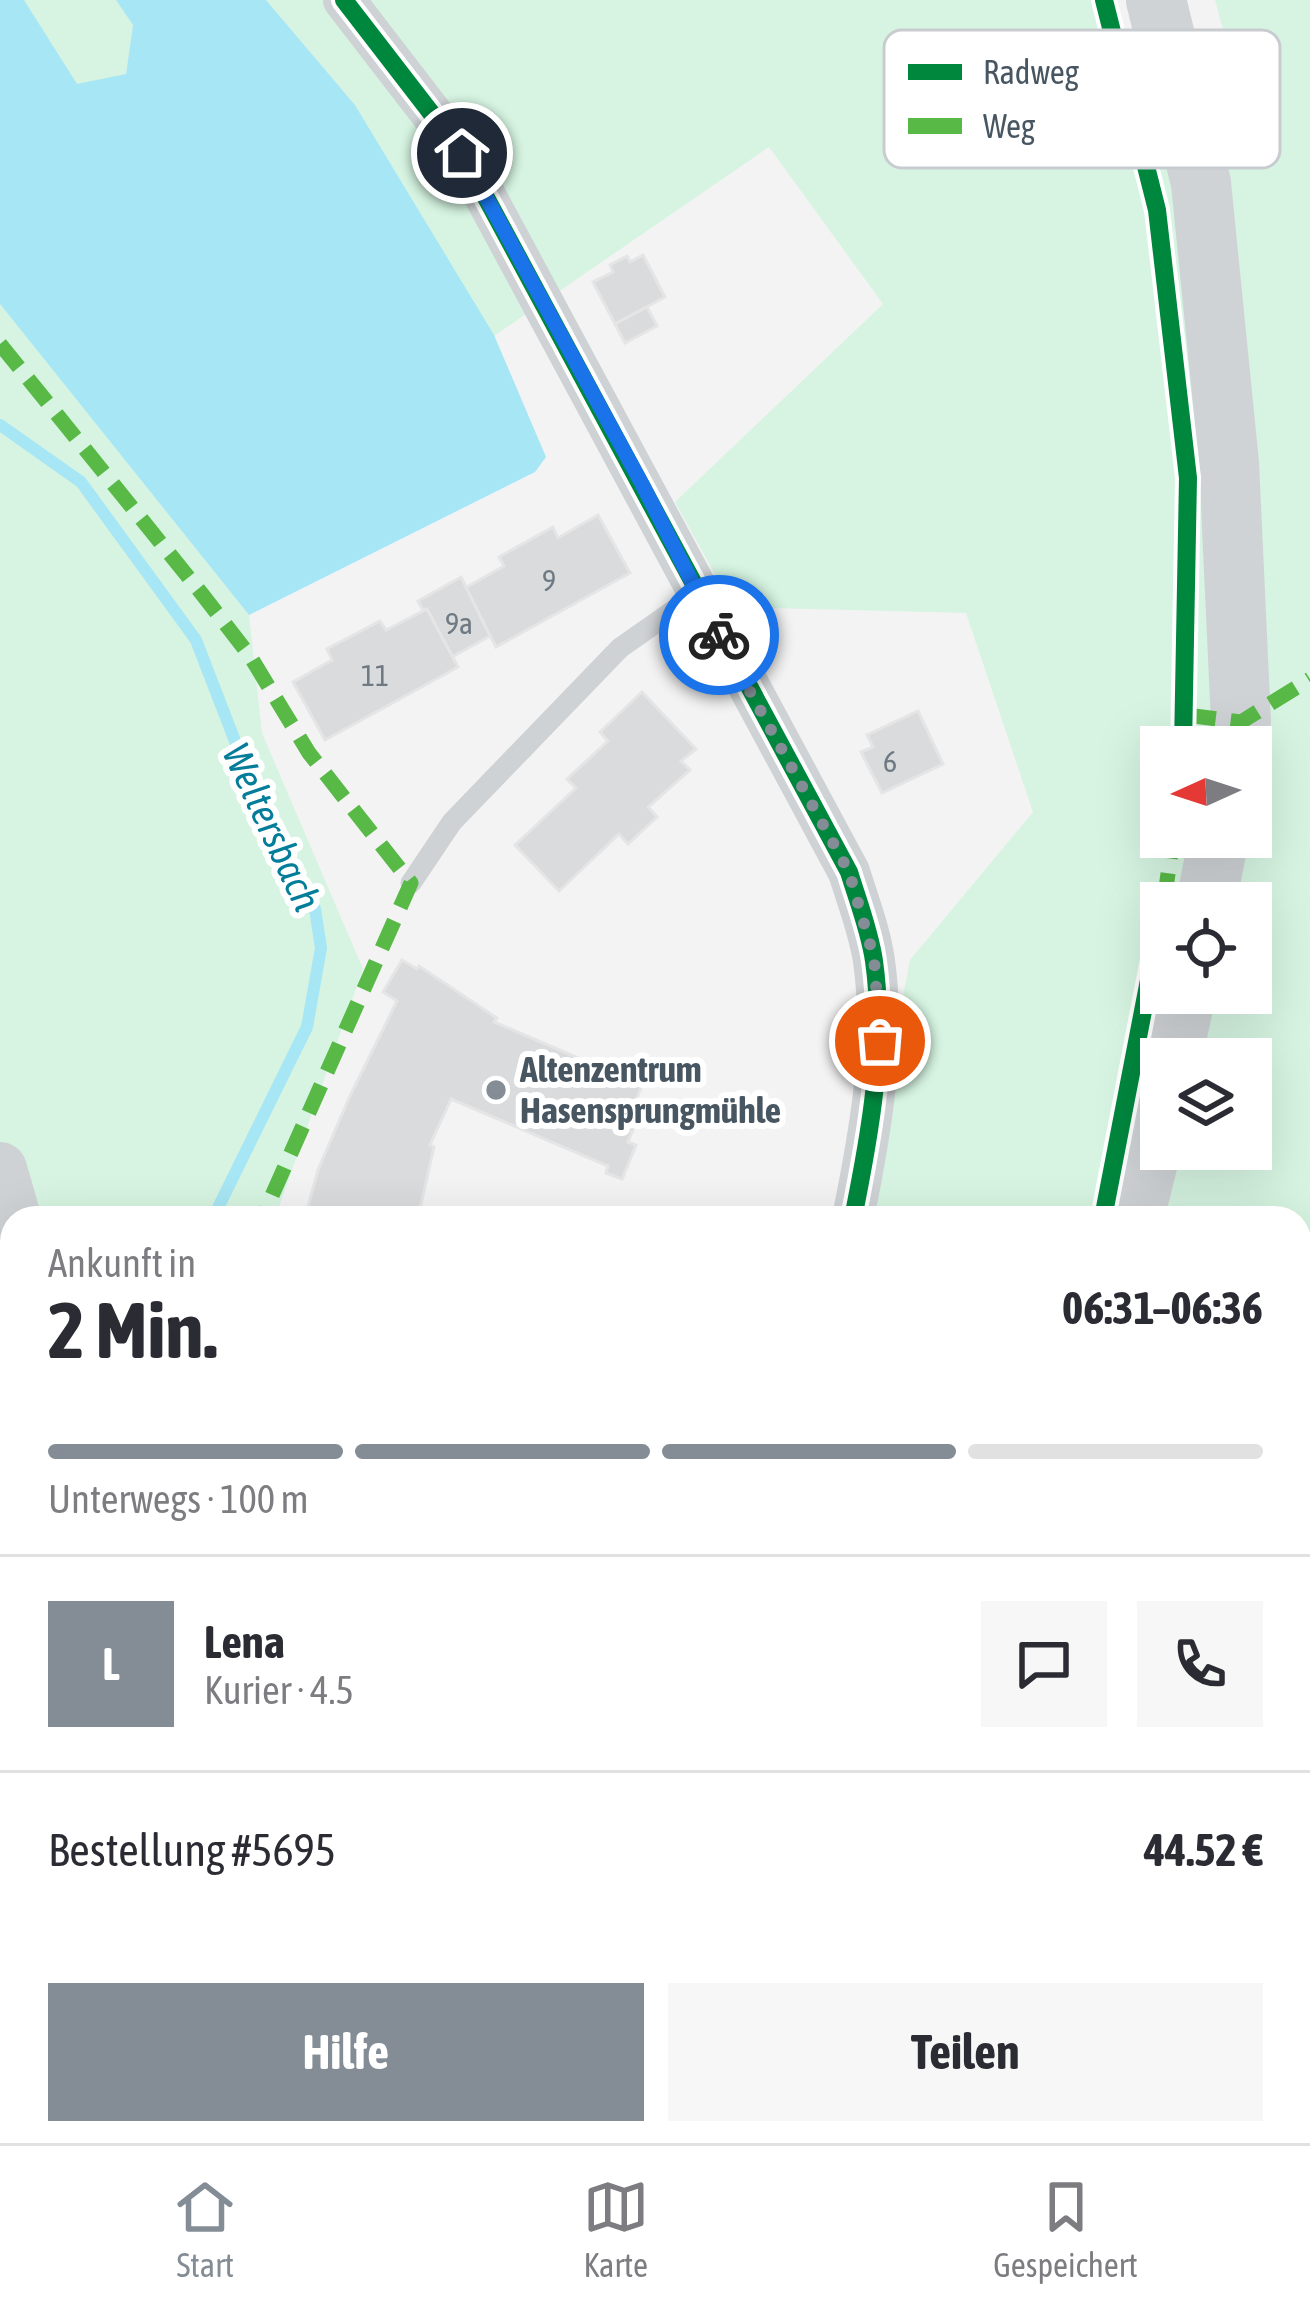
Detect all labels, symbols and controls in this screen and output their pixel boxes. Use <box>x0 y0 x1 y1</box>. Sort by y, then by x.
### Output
legend <box>884 30 1280 168</box>
text: Radweg <box>983 53 1080 91</box>
pin <box>411 102 513 204</box>
text: Weg <box>983 107 1036 145</box>
icon: home <box>429 120 495 186</box>
house number: 9 <box>542 563 556 597</box>
courier <box>659 575 779 695</box>
icon: bike <box>686 602 752 668</box>
house number: 9a <box>445 606 473 640</box>
house number: 11 <box>361 658 389 692</box>
north arrow <box>1140 726 1272 858</box>
map controls <box>1140 726 1272 1170</box>
water label: Weltersbach <box>214 737 330 917</box>
house number: 6 <box>883 744 897 778</box>
button: locate <box>1140 882 1272 1014</box>
pin <box>829 990 931 1092</box>
icon: bag <box>847 1008 913 1074</box>
button: layers <box>1140 1038 1272 1170</box>
place label: Altenzentrum Hasensprungmühle <box>519 1048 781 1131</box>
marker: Altenzentrum Hasensprungmühle <box>483 1077 509 1103</box>
text: Ankunft in <box>48 1241 196 1285</box>
text: 06:31–06:36 <box>1062 1282 1263 1334</box>
text: 2 Min. <box>48 1285 217 1375</box>
text: Unterwegs · 100 m <box>48 1477 309 1521</box>
button: chat <box>981 1601 1107 1727</box>
button: phone <box>1137 1601 1263 1727</box>
text: Lena <box>204 1616 285 1668</box>
text: L <box>102 1638 120 1690</box>
text: Kurier · 4.5 <box>204 1668 354 1712</box>
text: Bestellung #5695 <box>48 1824 336 1876</box>
text: 44.52 € <box>1144 1824 1263 1876</box>
button: Hilfe <box>48 1983 644 2121</box>
button: Teilen <box>668 1983 1263 2121</box>
tab: Start <box>172 2174 238 2284</box>
tab: Karte <box>583 2174 649 2284</box>
tab: Gespeichert <box>993 2174 1138 2284</box>

